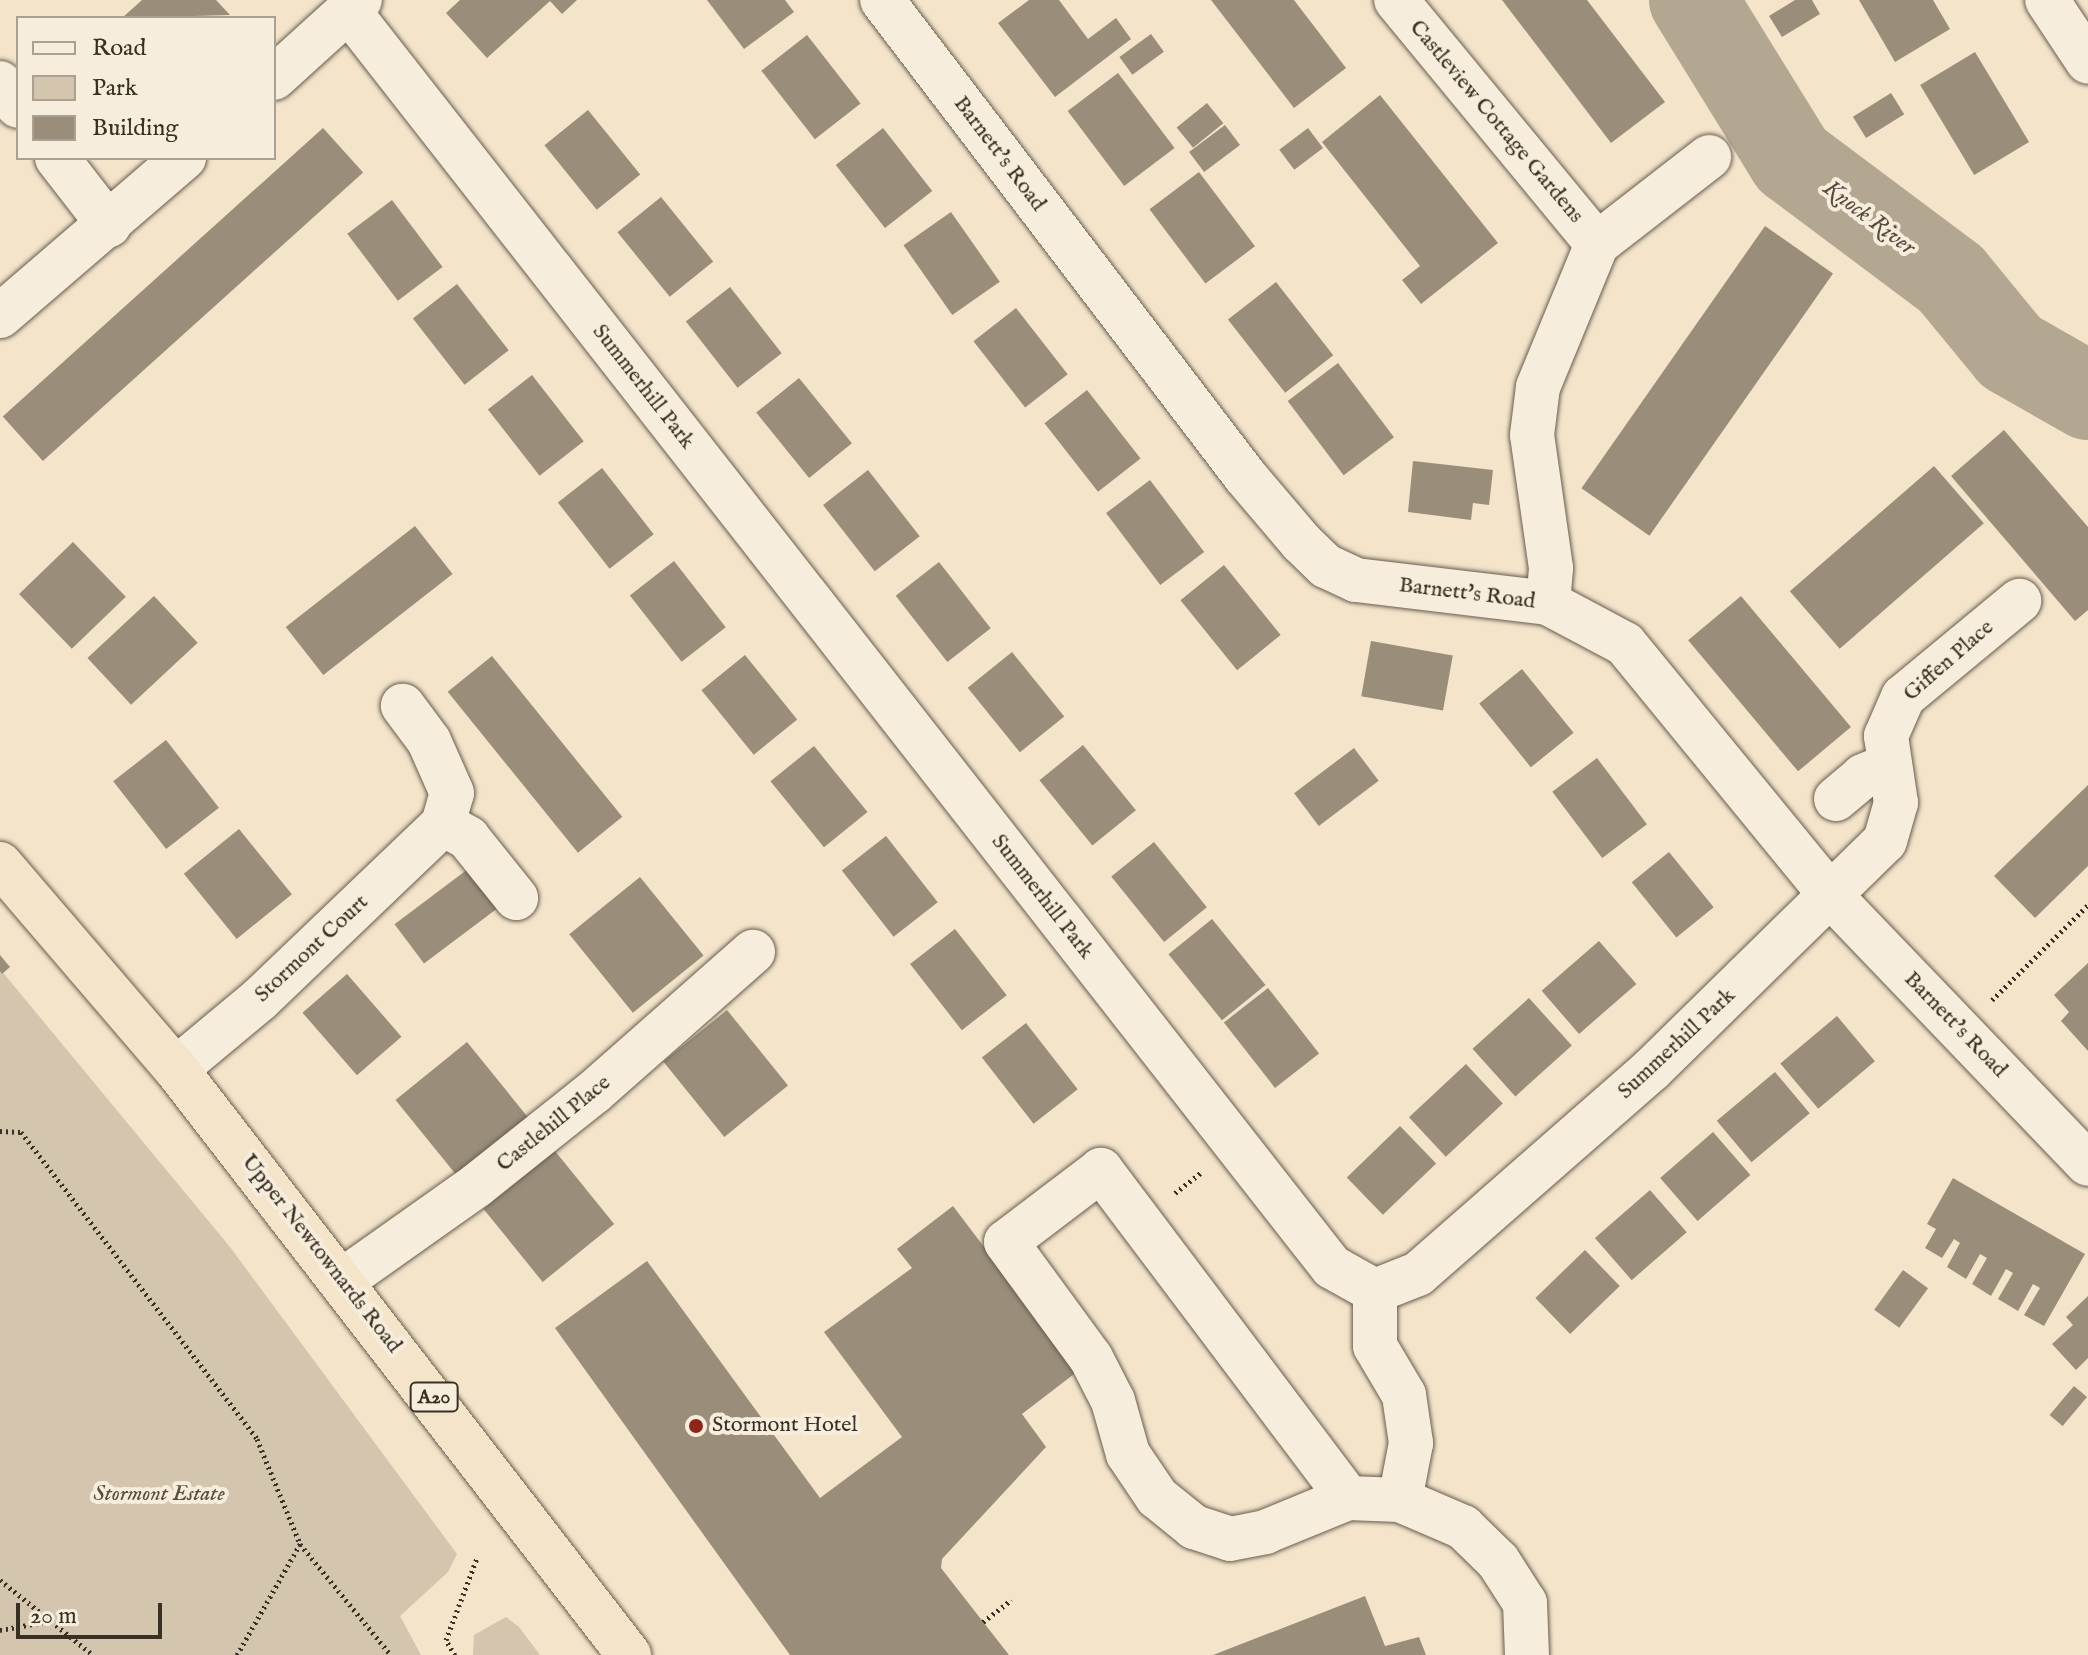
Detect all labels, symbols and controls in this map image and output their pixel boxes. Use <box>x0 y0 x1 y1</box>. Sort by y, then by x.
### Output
street label: Castleview Cottage Gardens <box>1403 15 1589 229</box>
legend <box>16 16 276 160</box>
text: Road <box>92 33 146 64</box>
text: Park <box>92 73 138 104</box>
street label: Barnett's Road <box>947 91 1051 217</box>
text: Building <box>92 113 178 144</box>
water label: Knock River <box>1817 174 1921 262</box>
street label: Summerhill Park <box>586 319 700 455</box>
street label: Barnett's Road <box>1397 573 1537 615</box>
street label: Giffen Place <box>1899 615 1999 707</box>
street label: Summerhill Park <box>985 829 1099 965</box>
street label: Stormont Court <box>250 890 374 1008</box>
street label: Barnett's Road <box>1898 966 2012 1084</box>
street label: Summerhill Park <box>1613 983 1741 1105</box>
street label: Castlehill Place <box>492 1070 616 1178</box>
street label: Upper Newtownards Road <box>235 1149 407 1359</box>
road number: A20 <box>408 1381 460 1413</box>
place label: Stormont Hotel <box>712 1413 857 1439</box>
marker: Stormont Hotel <box>687 1417 705 1435</box>
park label: Stormont Estate <box>93 1482 225 1508</box>
scale bar <box>20 1587 166 1637</box>
text: 20 m <box>30 1601 77 1632</box>

